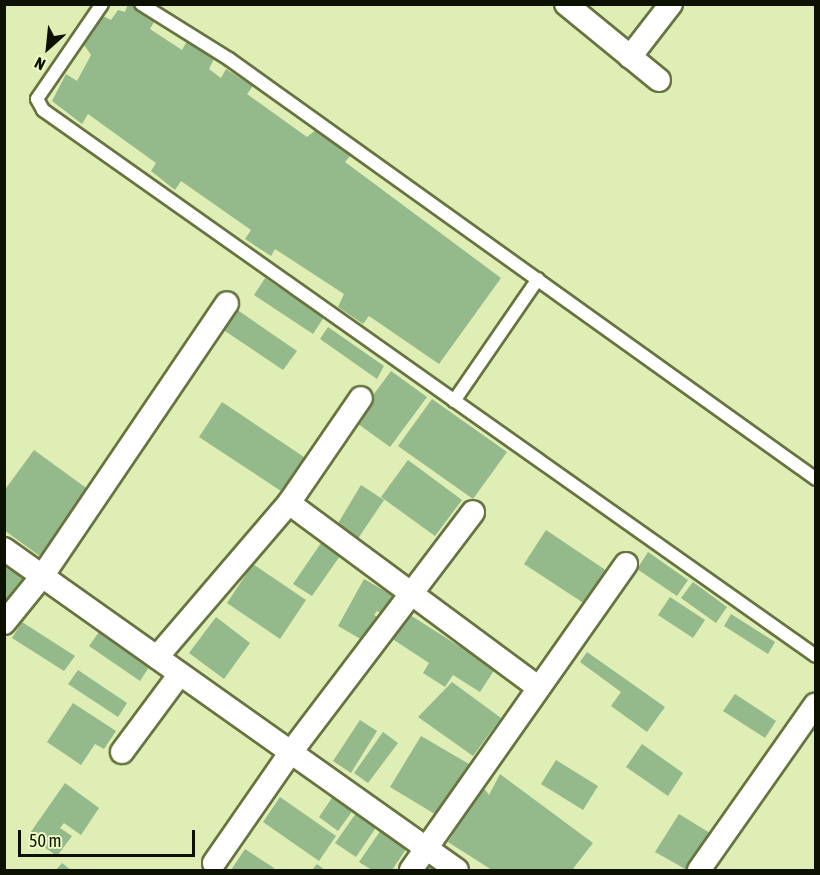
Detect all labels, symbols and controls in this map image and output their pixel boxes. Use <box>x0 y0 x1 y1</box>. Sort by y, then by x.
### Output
north arrow <box>18 18 78 78</box>
text: N <box>32 54 48 74</box>
scale bar <box>21 818 198 856</box>
text: 50 m <box>29 830 61 851</box>

